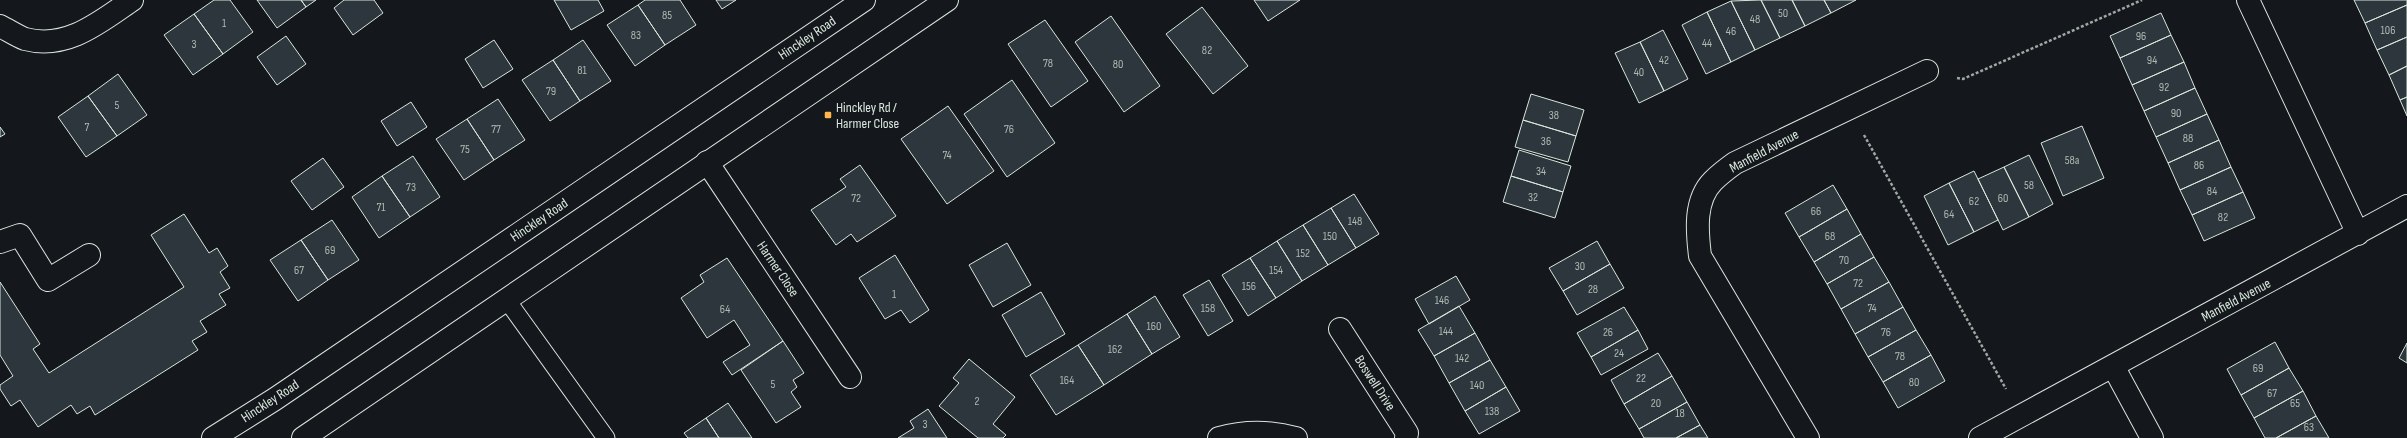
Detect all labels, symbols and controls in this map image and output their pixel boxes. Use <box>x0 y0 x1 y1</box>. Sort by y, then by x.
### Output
house number: 50 <box>1778 6 1788 21</box>
house number: 85 <box>662 8 672 23</box>
street label: Hinckley Road <box>775 12 839 63</box>
house number: 48 <box>1750 12 1760 27</box>
house number: 1 <box>222 16 227 31</box>
house number: 106 <box>2381 23 2395 38</box>
house number: 46 <box>1726 24 1736 39</box>
house number: 83 <box>631 28 641 43</box>
house number: 96 <box>2136 29 2146 44</box>
house number: 44 <box>1702 36 1712 51</box>
house number: 3 <box>191 37 197 52</box>
house number: 82 <box>1202 43 1212 58</box>
house number: 42 <box>1659 53 1669 68</box>
house number: 94 <box>2147 53 2157 68</box>
house number: 78 <box>1043 56 1053 71</box>
house number: 80 <box>1113 57 1123 72</box>
house number: 81 <box>577 63 588 78</box>
house number: 40 <box>1634 65 1644 80</box>
house number: 92 <box>2159 80 2169 95</box>
house number: 79 <box>546 84 556 99</box>
house number: 5 <box>115 98 120 113</box>
place label: Hinckley Rd / Harmer Close <box>836 99 899 132</box>
house number: 90 <box>2171 106 2181 121</box>
house number: 38 <box>1549 108 1559 123</box>
marker: Hinckley Rd / Harmer Close <box>823 110 833 120</box>
house number: 7 <box>85 120 90 135</box>
house number: 77 <box>491 122 501 137</box>
house number: 76 <box>1004 122 1014 137</box>
street label: Manfield Avenue <box>1726 126 1802 176</box>
house number: 88 <box>2183 131 2193 146</box>
house number: 36 <box>1541 134 1551 149</box>
house number: 75 <box>460 142 470 157</box>
house number: 74 <box>942 148 952 163</box>
house number: 58a <box>2065 153 2080 168</box>
house number: 86 <box>2194 158 2204 173</box>
house number: 34 <box>1536 164 1546 179</box>
house number: 58 <box>2024 178 2034 193</box>
house number: 73 <box>406 180 416 195</box>
house number: 84 <box>2207 184 2217 199</box>
house number: 32 <box>1528 190 1538 205</box>
house number: 72 <box>851 191 861 206</box>
house number: 60 <box>1998 191 2008 206</box>
street label: Hinckley Road <box>507 194 571 245</box>
house number: 62 <box>1969 194 1979 209</box>
house number: 71 <box>376 200 386 215</box>
house number: 66 <box>1811 204 1821 219</box>
house number: 64 <box>1944 207 1954 222</box>
house number: 82 <box>2218 210 2228 225</box>
house number: 148 <box>1348 214 1362 229</box>
house number: 150 <box>1323 229 1337 244</box>
house number: 68 <box>1825 229 1835 244</box>
street label: Harmer Close <box>753 238 803 300</box>
house number: 69 <box>325 243 335 258</box>
house number: 152 <box>1296 246 1310 261</box>
house number: 70 <box>1839 253 1849 268</box>
house number: 30 <box>1575 259 1585 274</box>
house number: 67 <box>294 263 304 278</box>
house number: 154 <box>1269 263 1283 278</box>
street label: Manfield Avenue <box>2198 275 2274 325</box>
house number: 72 <box>1853 276 1863 291</box>
house number: 156 <box>1242 279 1256 294</box>
house number: 28 <box>1588 282 1598 297</box>
house number: 1 <box>892 287 897 302</box>
house number: 146 <box>1435 293 1449 308</box>
house number: 158 <box>1201 301 1215 316</box>
house number: 74 <box>1867 301 1877 316</box>
house number: 64 <box>720 302 730 317</box>
house number: 160 <box>1147 319 1161 334</box>
house number: 144 <box>1439 324 1453 339</box>
house number: 26 <box>1603 325 1613 340</box>
house number: 76 <box>1881 325 1891 340</box>
house number: 162 <box>1108 342 1122 357</box>
house number: 24 <box>1614 346 1624 361</box>
house number: 78 <box>1895 349 1905 364</box>
house number: 142 <box>1455 351 1469 366</box>
street label: Boswell Drive <box>1351 352 1399 414</box>
house number: 69 <box>2253 361 2263 376</box>
house number: 22 <box>1636 371 1646 386</box>
house number: 164 <box>1060 373 1074 388</box>
house number: 80 <box>1909 375 1919 390</box>
street label: Hinckley Road <box>238 376 302 426</box>
house number: 5 <box>771 377 776 392</box>
house number: 140 <box>1470 378 1484 393</box>
house number: 67 <box>2267 386 2277 401</box>
house number: 2 <box>975 394 980 409</box>
house number: 20 <box>1651 396 1661 411</box>
house number: 65 <box>2290 396 2300 411</box>
house number: 138 <box>1485 404 1499 419</box>
house number: 18 <box>1675 406 1685 421</box>
house number: 3 <box>922 417 928 432</box>
house number: 63 <box>2304 420 2314 435</box>

